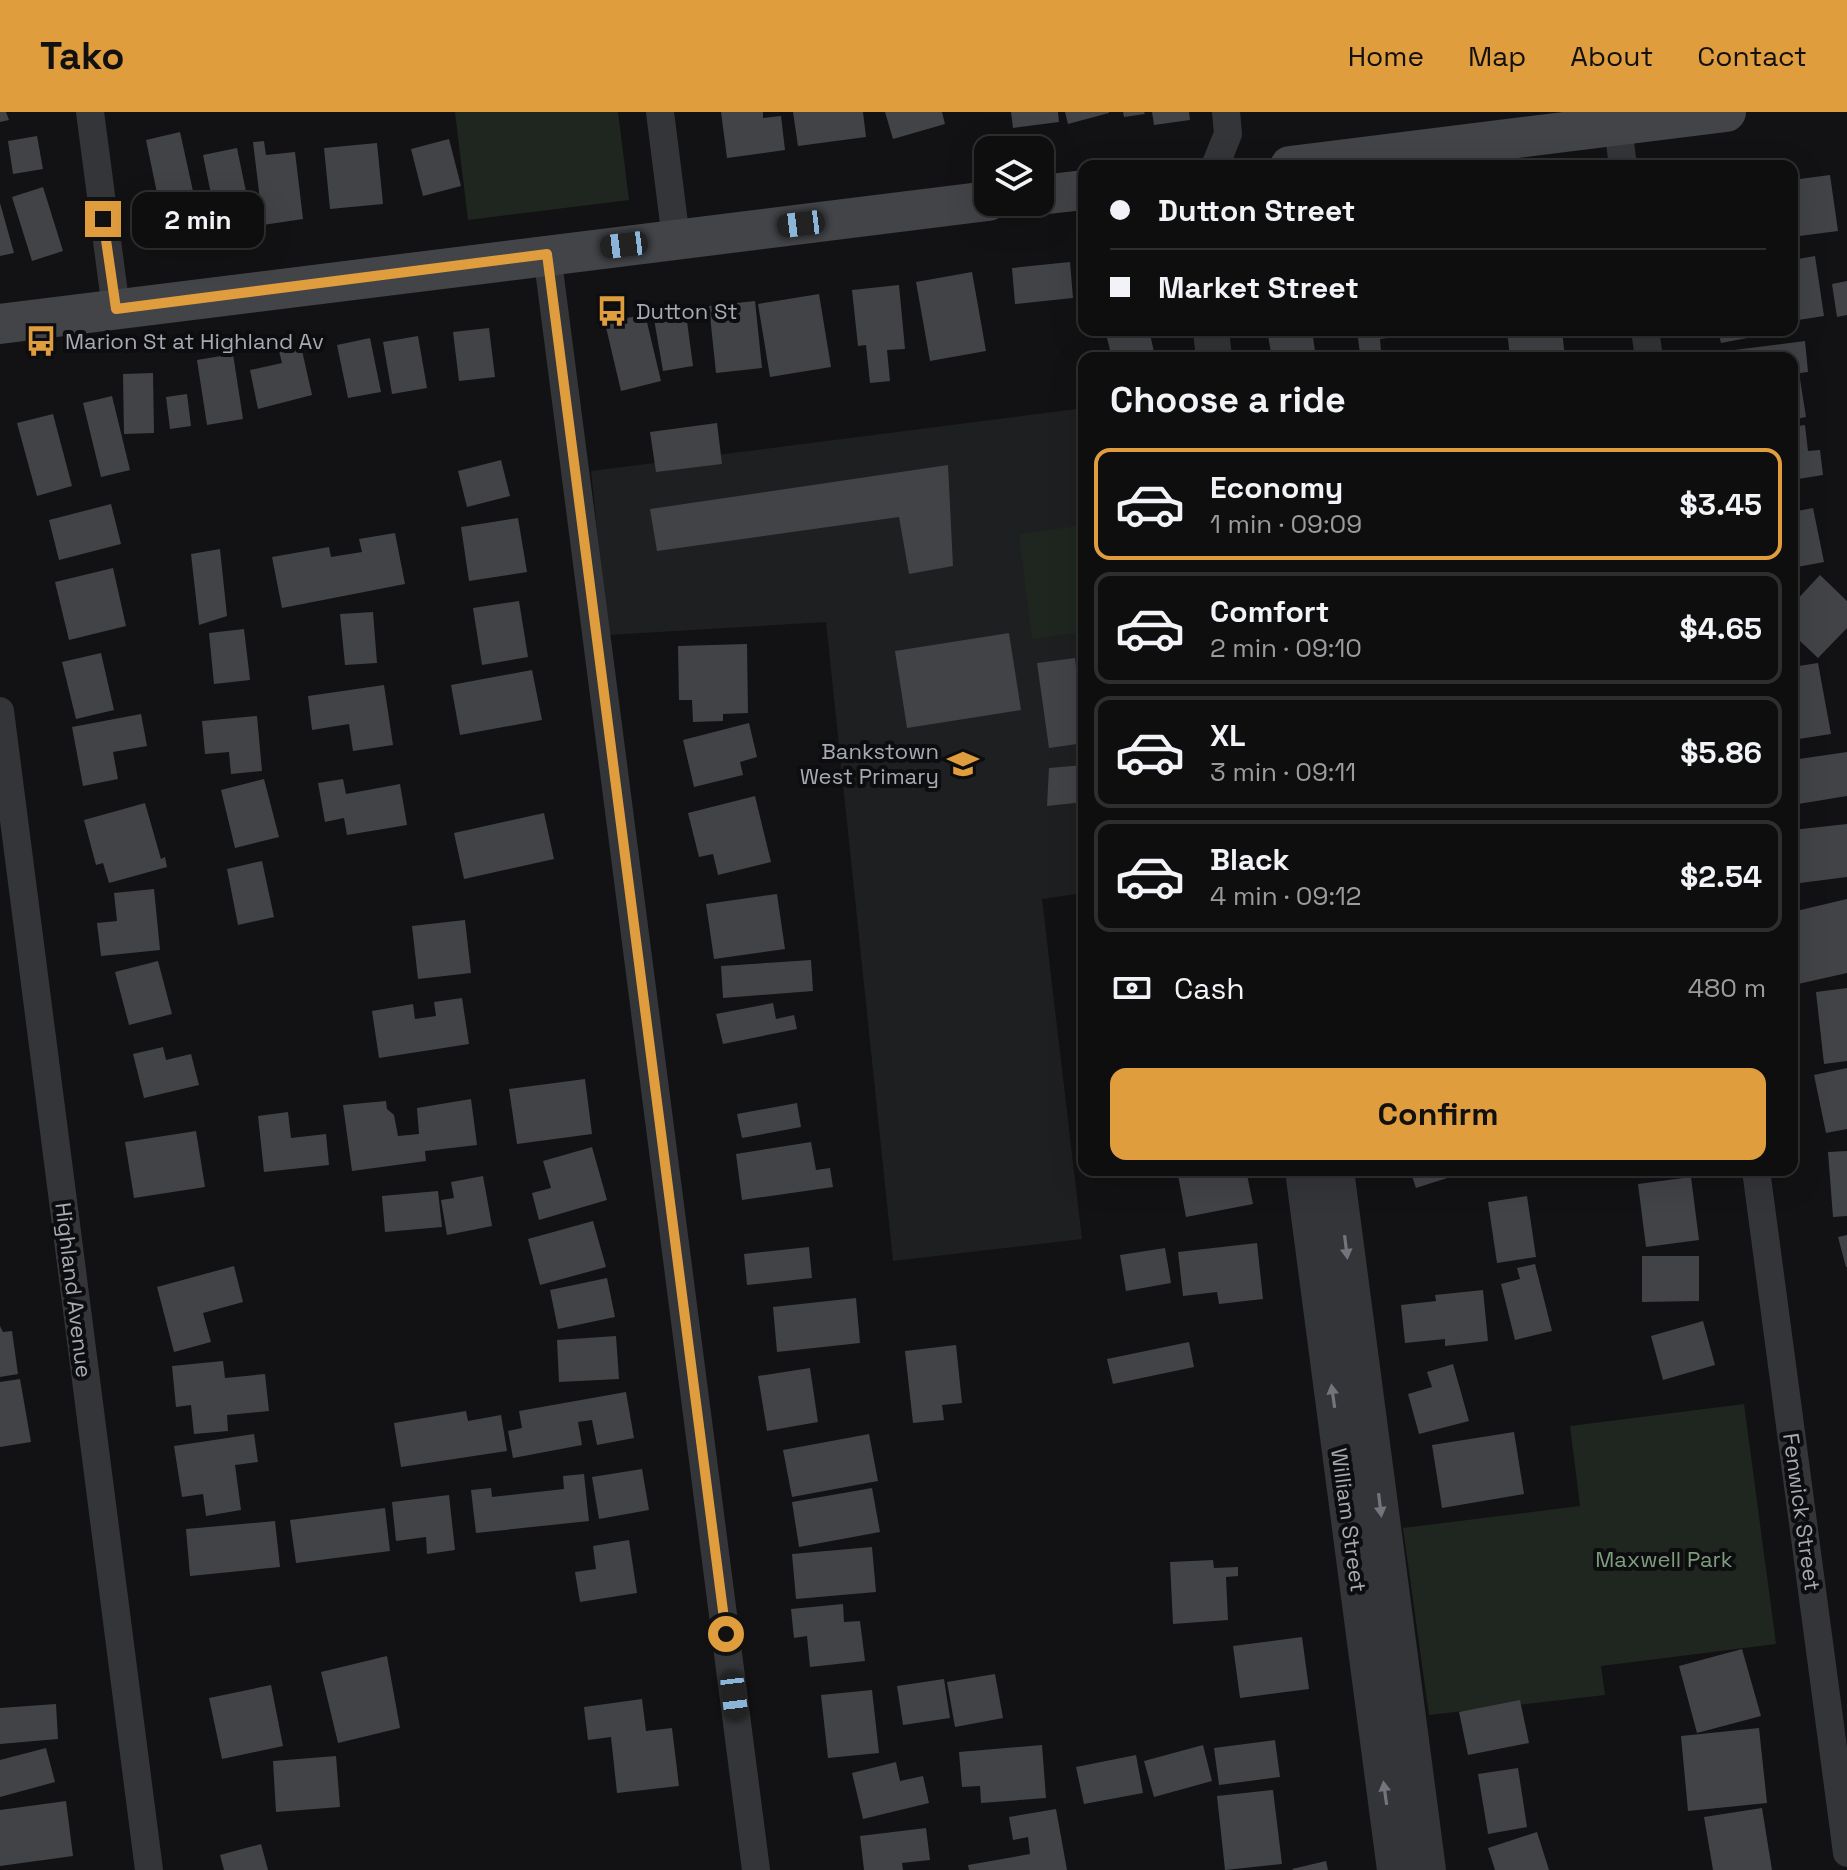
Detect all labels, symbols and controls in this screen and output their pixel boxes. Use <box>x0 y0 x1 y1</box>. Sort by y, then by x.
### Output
text: Tako <box>40 32 125 80</box>
text: Home <box>1348 38 1424 74</box>
text: Map <box>1468 38 1526 74</box>
text: About <box>1570 38 1653 74</box>
text: Contact <box>1697 38 1807 74</box>
map controls <box>974 136 1054 216</box>
button: layers <box>974 136 1054 216</box>
callout: 2 min <box>131 191 263 247</box>
text: Dutton Street <box>1158 191 1355 230</box>
route end <box>85 201 121 237</box>
text: 2 min <box>164 203 232 237</box>
car <box>776 209 826 239</box>
car <box>599 230 649 260</box>
text: Market Street <box>1158 268 1359 307</box>
bus stop icon: Dutton St <box>595 294 629 328</box>
place label: Dutton St <box>636 297 738 325</box>
bus stop icon: Marion St at Highland Av <box>24 324 58 358</box>
place label: Marion St at Highland Av <box>65 327 324 355</box>
text: Choose a ride <box>1110 377 1346 423</box>
icon: car <box>1114 468 1186 540</box>
text: Economy <box>1210 468 1343 507</box>
text: $3.45 <box>1680 485 1762 524</box>
text: 1 min · 09:09 <box>1210 507 1362 541</box>
icon: car <box>1114 592 1186 664</box>
text: Comfort <box>1210 592 1329 631</box>
text: $4.65 <box>1680 609 1762 648</box>
text: 2 min · 09:10 <box>1210 631 1362 665</box>
icon: car <box>1114 716 1186 788</box>
text: XL <box>1210 716 1246 755</box>
text: $5.86 <box>1680 733 1762 772</box>
place label: Bankstown West Primary <box>800 737 939 790</box>
school or university icon: Bankstown West Primary <box>946 747 980 781</box>
text: 3 min · 09:11 <box>1210 755 1356 789</box>
icon: car <box>1114 840 1186 912</box>
text: Black <box>1210 840 1289 879</box>
text: $2.54 <box>1680 857 1762 896</box>
text: 4 min · 09:12 <box>1210 879 1362 913</box>
icon: cash <box>1110 966 1154 1010</box>
text: Cash <box>1174 969 1245 1008</box>
text: 480 m <box>1688 971 1766 1005</box>
button: Confirm <box>1110 1068 1766 1160</box>
street label: Highland Avenue <box>49 1201 99 1379</box>
one-way arrow <box>1340 1235 1353 1260</box>
one-way arrow <box>1326 1383 1339 1408</box>
street label: Fenwick Street <box>1777 1431 1827 1593</box>
street label: William Street <box>1325 1446 1373 1594</box>
one-way arrow <box>1374 1493 1387 1518</box>
park label: Maxwell Park <box>1595 1545 1733 1573</box>
route start <box>708 1616 744 1652</box>
car <box>719 1671 749 1721</box>
one-way arrow <box>1378 1780 1391 1805</box>

